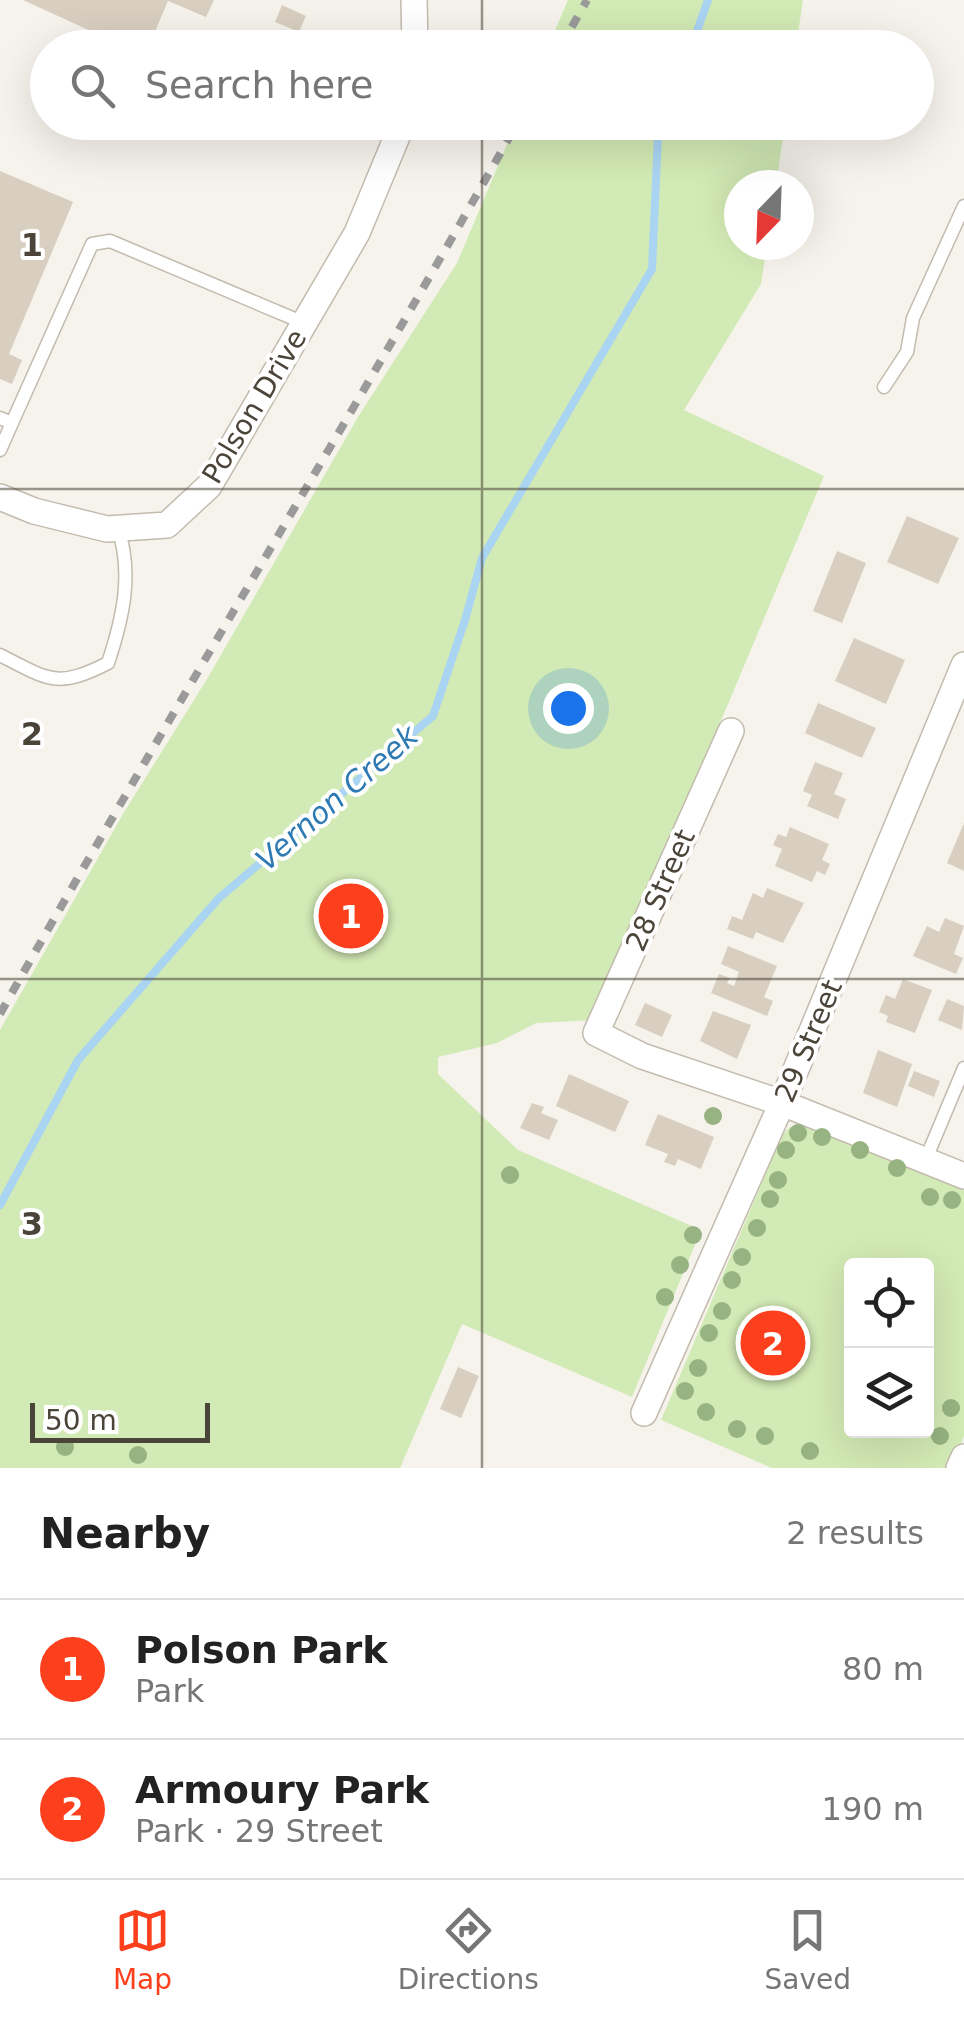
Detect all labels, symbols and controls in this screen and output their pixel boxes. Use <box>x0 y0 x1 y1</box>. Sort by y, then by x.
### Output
search box <box>30 30 934 140</box>
icon: search <box>65 58 120 113</box>
text: Search here <box>145 63 373 107</box>
north arrow <box>724 170 814 260</box>
text: 1 <box>21 226 43 264</box>
street label: Polson Drive <box>196 323 313 489</box>
your location <box>543 683 594 734</box>
text: 2 <box>21 715 43 753</box>
water label: Vernon Creek <box>249 717 426 877</box>
street label: 28 Street <box>619 824 702 956</box>
pin: 1 <box>318 878 384 954</box>
street label: 29 Street <box>768 975 849 1107</box>
text: 3 <box>21 1205 43 1243</box>
map controls <box>844 1258 934 1438</box>
button: locate <box>844 1258 934 1348</box>
pin: 2 <box>740 1306 806 1380</box>
button: layers <box>844 1348 934 1438</box>
scale bar <box>30 1398 210 1442</box>
text: 50 m <box>45 1404 117 1437</box>
text: Nearby <box>40 1509 210 1558</box>
text: 2 results <box>786 1514 924 1552</box>
text: Polson Park <box>135 1628 387 1672</box>
text: 1 <box>61 1650 84 1688</box>
text: 80 m <box>842 1650 924 1688</box>
text: Park <box>135 1672 204 1710</box>
text: Armoury Park <box>135 1768 429 1812</box>
text: 2 <box>61 1790 84 1828</box>
text: 190 m <box>822 1790 924 1828</box>
text: Park · 29 Street <box>135 1812 383 1850</box>
tab: Map <box>113 1903 172 1996</box>
tab: Directions <box>398 1903 539 1996</box>
tab: Saved <box>765 1903 851 1996</box>

